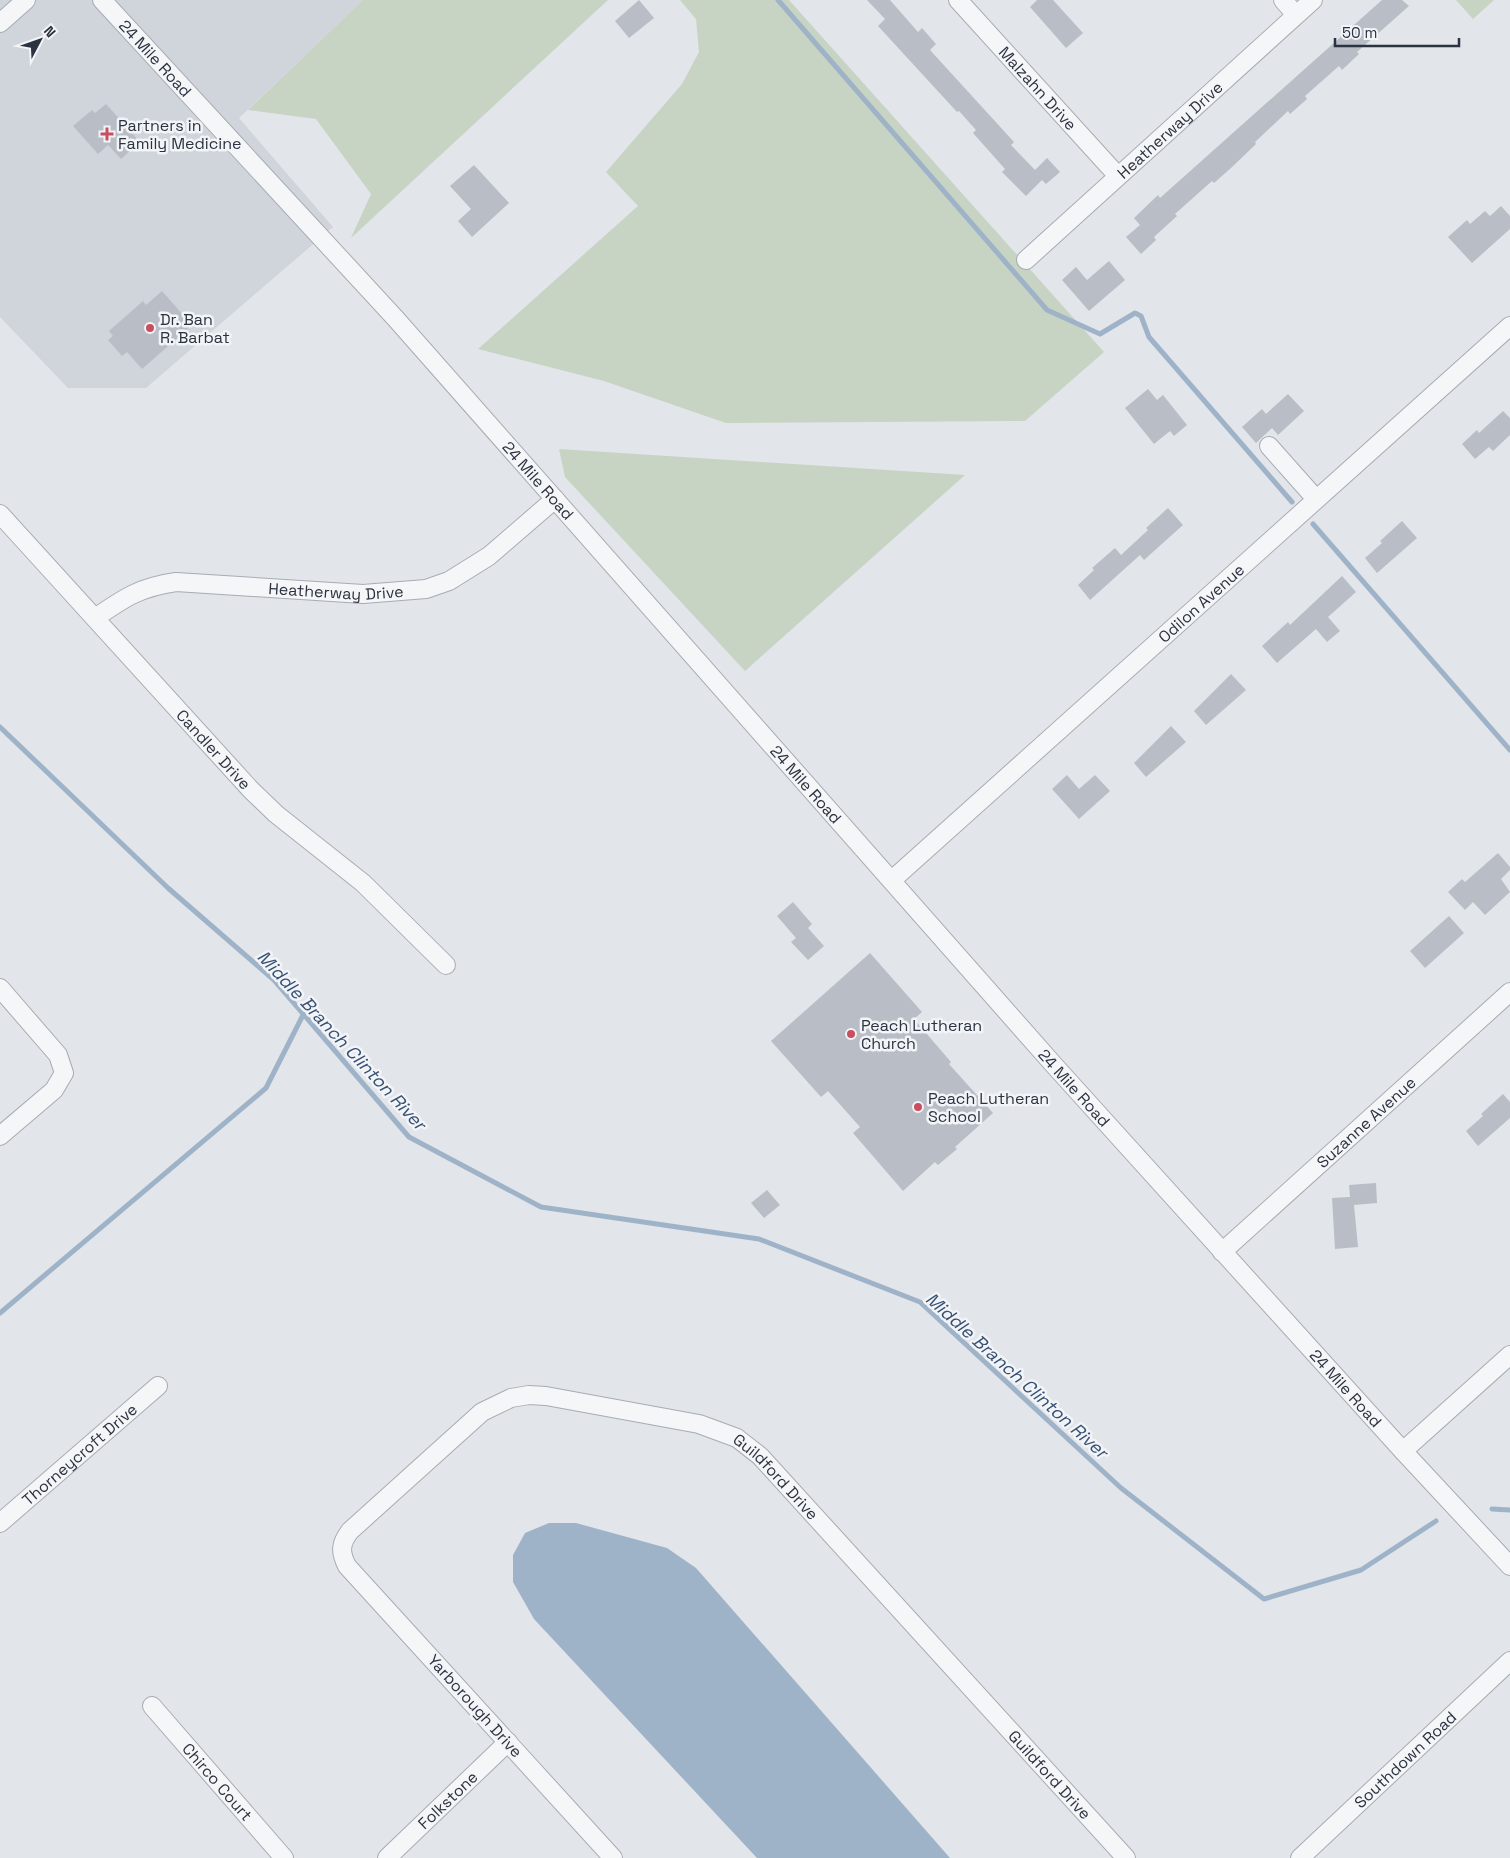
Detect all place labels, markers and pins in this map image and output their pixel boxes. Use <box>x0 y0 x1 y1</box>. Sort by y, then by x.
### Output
place label: Partners in Family Medicine <box>118 115 242 154</box>
marker: Partners in Family Medicine <box>100 127 114 141</box>
place label: Dr. Ban R. Barbat <box>160 309 230 348</box>
marker: Dr. Ban R. Barbat <box>144 322 156 334</box>
place label: Peach Lutheran Church <box>861 1015 982 1054</box>
marker: Peach Lutheran Church <box>845 1028 857 1040</box>
place label: Peach Lutheran School <box>928 1088 1049 1127</box>
marker: Peach Lutheran School <box>912 1101 924 1113</box>

